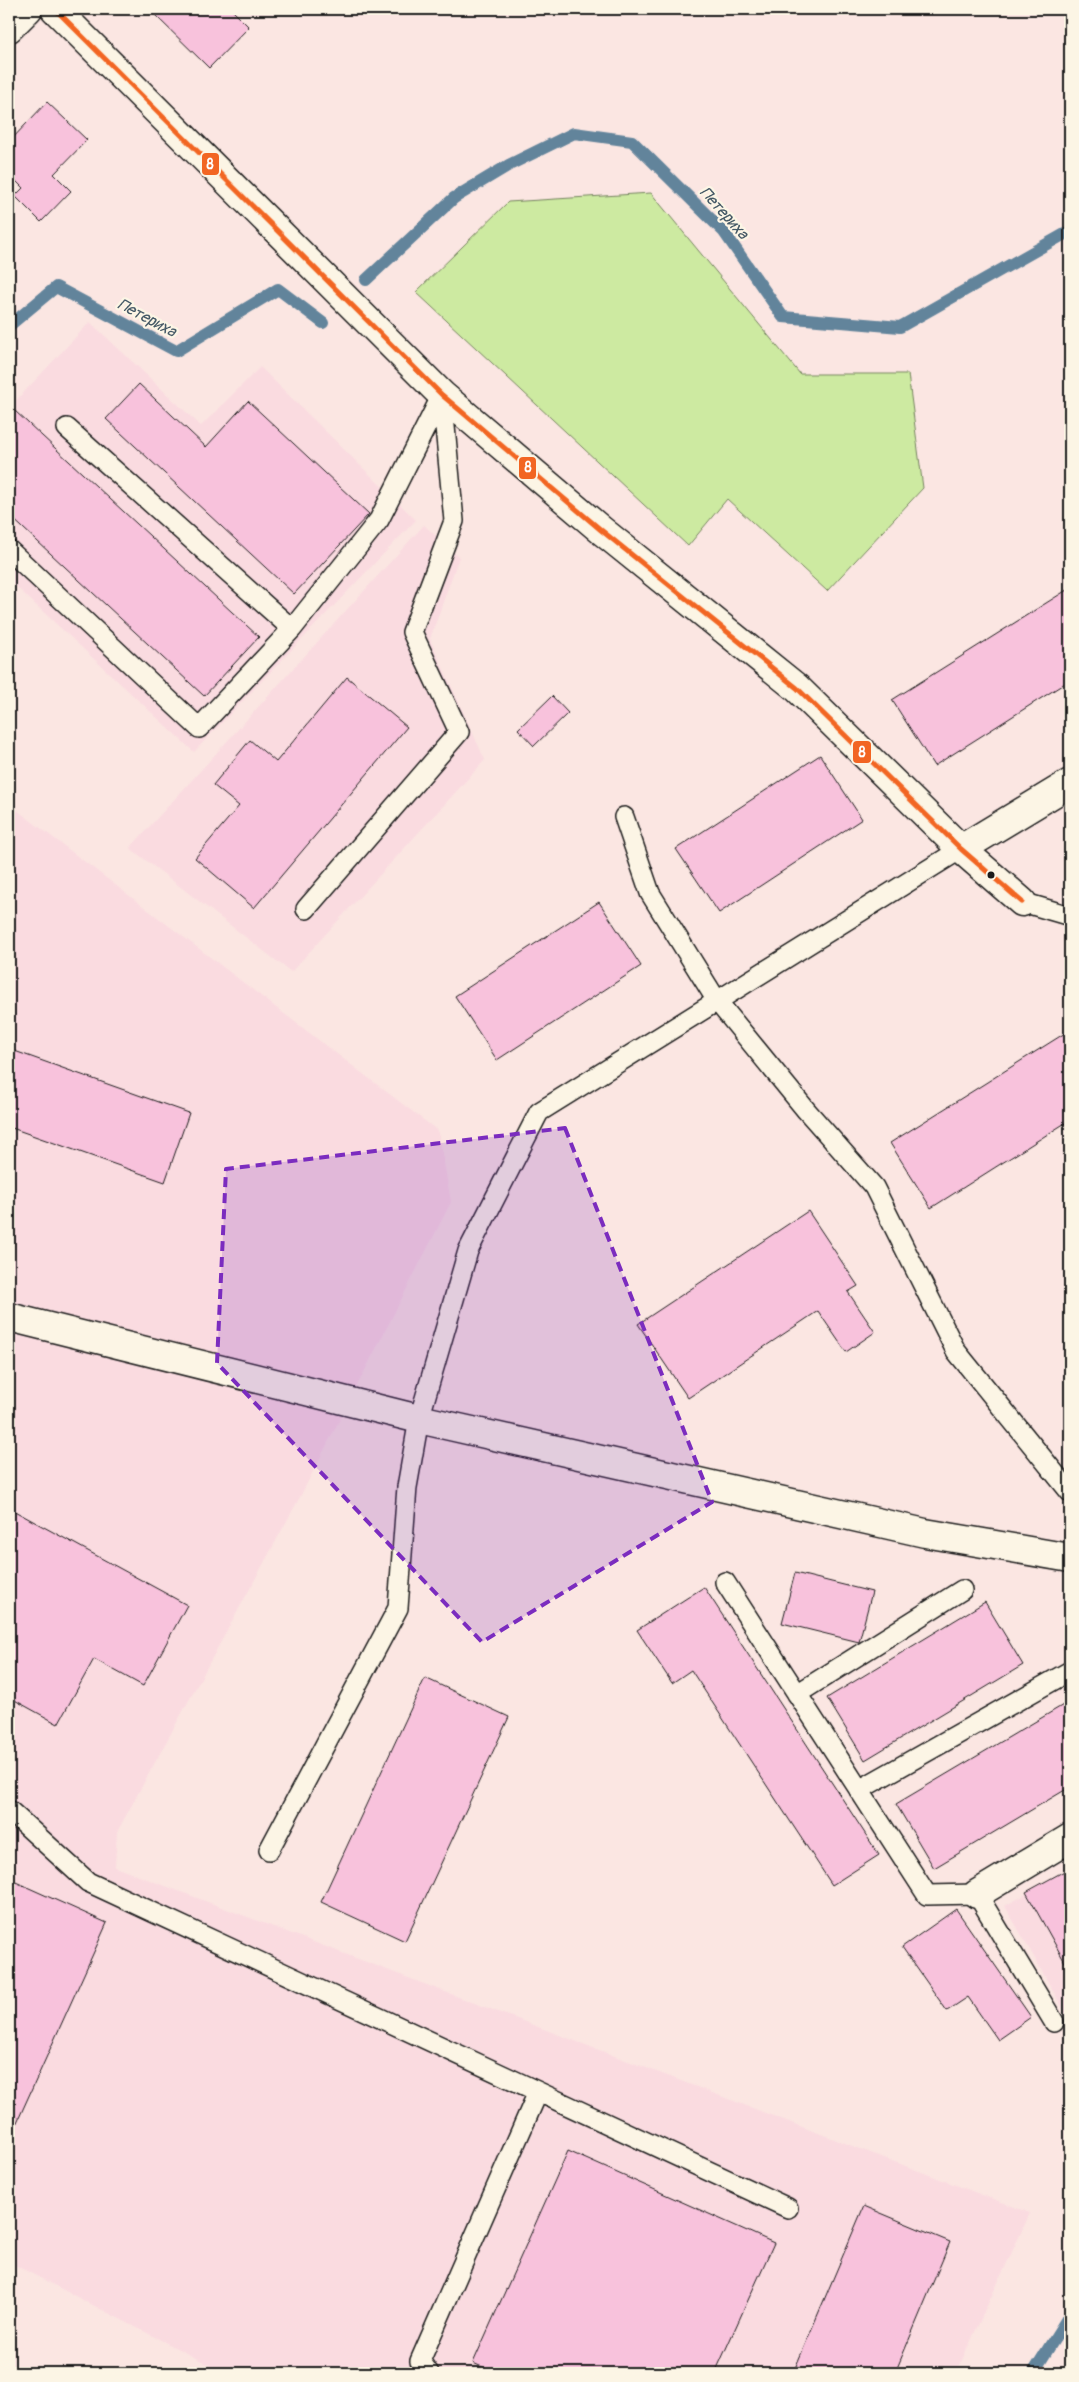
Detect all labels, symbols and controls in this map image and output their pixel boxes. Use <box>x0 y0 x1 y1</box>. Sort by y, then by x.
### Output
line badge: 8 <box>201 152 220 176</box>
text: 8 <box>206 156 214 173</box>
water label: Петериха <box>695 183 754 244</box>
water label: Петериха <box>114 294 181 342</box>
line badge: 8 <box>518 456 537 480</box>
text: 8 <box>524 459 532 476</box>
line badge: 8 <box>852 740 872 764</box>
text: 8 <box>858 744 866 761</box>
unlabelled marker <box>986 870 996 880</box>

